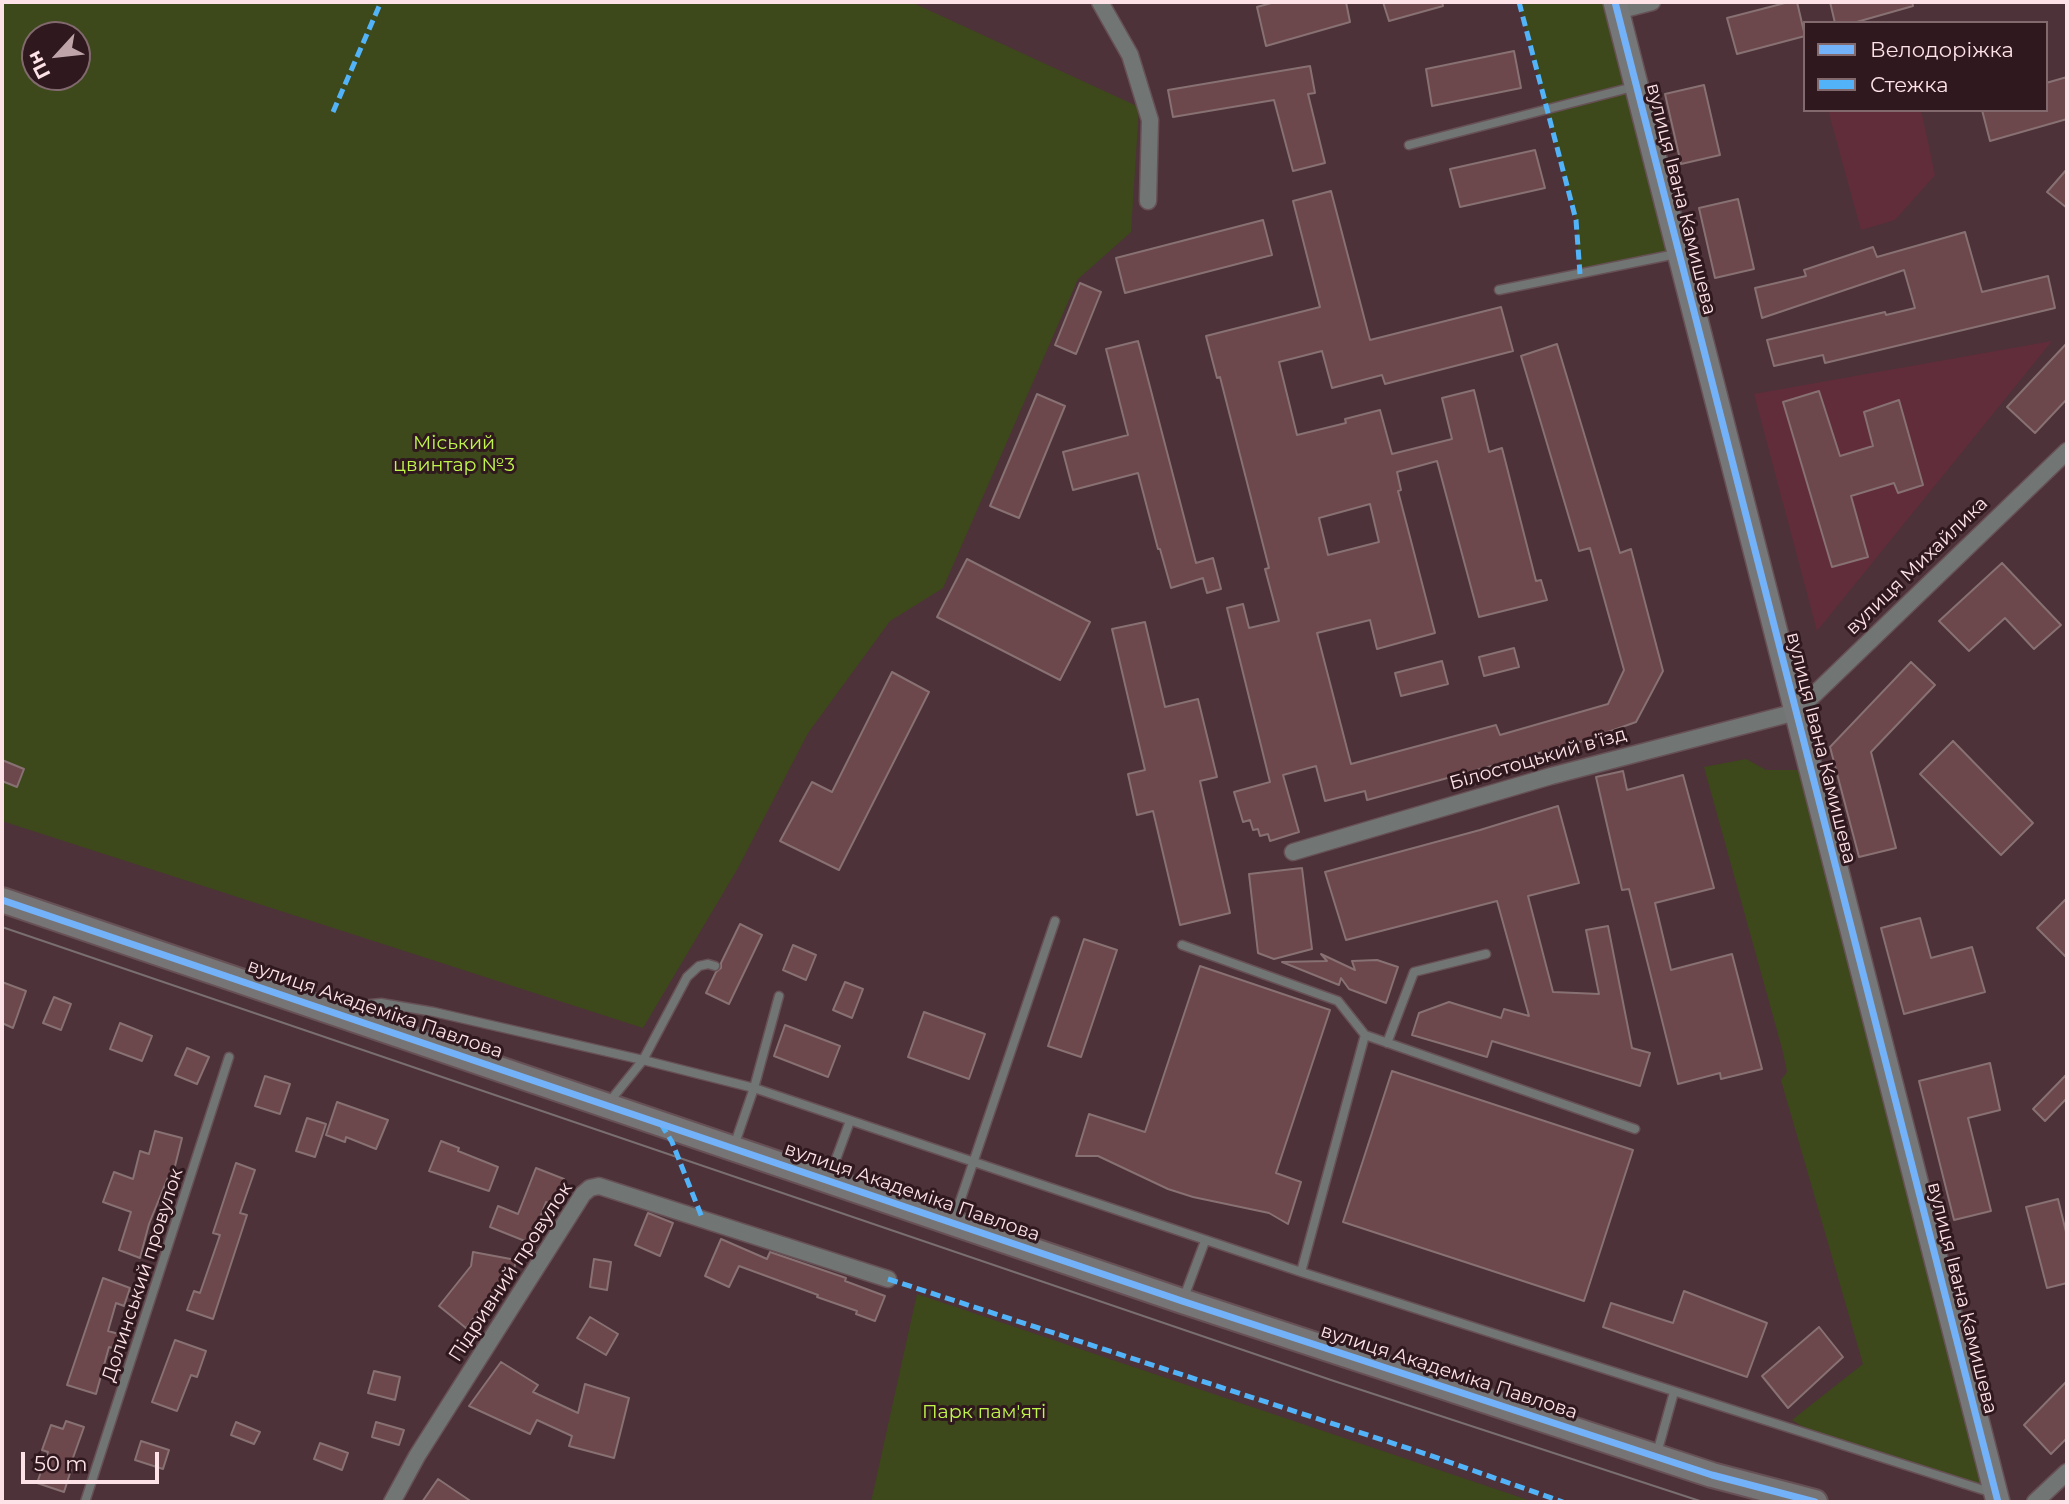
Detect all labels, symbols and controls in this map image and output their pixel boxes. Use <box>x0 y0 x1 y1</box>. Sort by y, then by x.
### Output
north arrow <box>21 21 91 91</box>
legend <box>1803 21 2048 112</box>
text: Велодоріжка <box>1870 37 2014 62</box>
text: Пн <box>22 47 55 83</box>
text: Стежка <box>1870 72 1948 97</box>
street label: вулиця Івана Камишева <box>1641 81 1721 317</box>
park label: Міський цвинтар №3 <box>393 432 515 476</box>
street label: вулиця Михайлика <box>1841 492 1993 640</box>
street label: вулиця Івана Камишева <box>1781 630 1861 866</box>
street label: Білостоцький в’їзд <box>1447 723 1629 795</box>
street label: вулиця Академіка Павлова <box>244 955 506 1063</box>
street label: вулиця Академіка Павлова <box>781 1138 1043 1246</box>
street label: Долинський провулок <box>98 1165 188 1385</box>
street label: Підривний провулок <box>444 1178 578 1366</box>
street label: вулиця Івана Камишева <box>1922 1180 2002 1416</box>
street label: вулиця Академіка Павлова <box>1318 1320 1580 1424</box>
park label: Парк пам'яті <box>922 1401 1046 1423</box>
scale bar <box>24 1438 163 1482</box>
text: 50 m <box>34 1451 88 1476</box>

